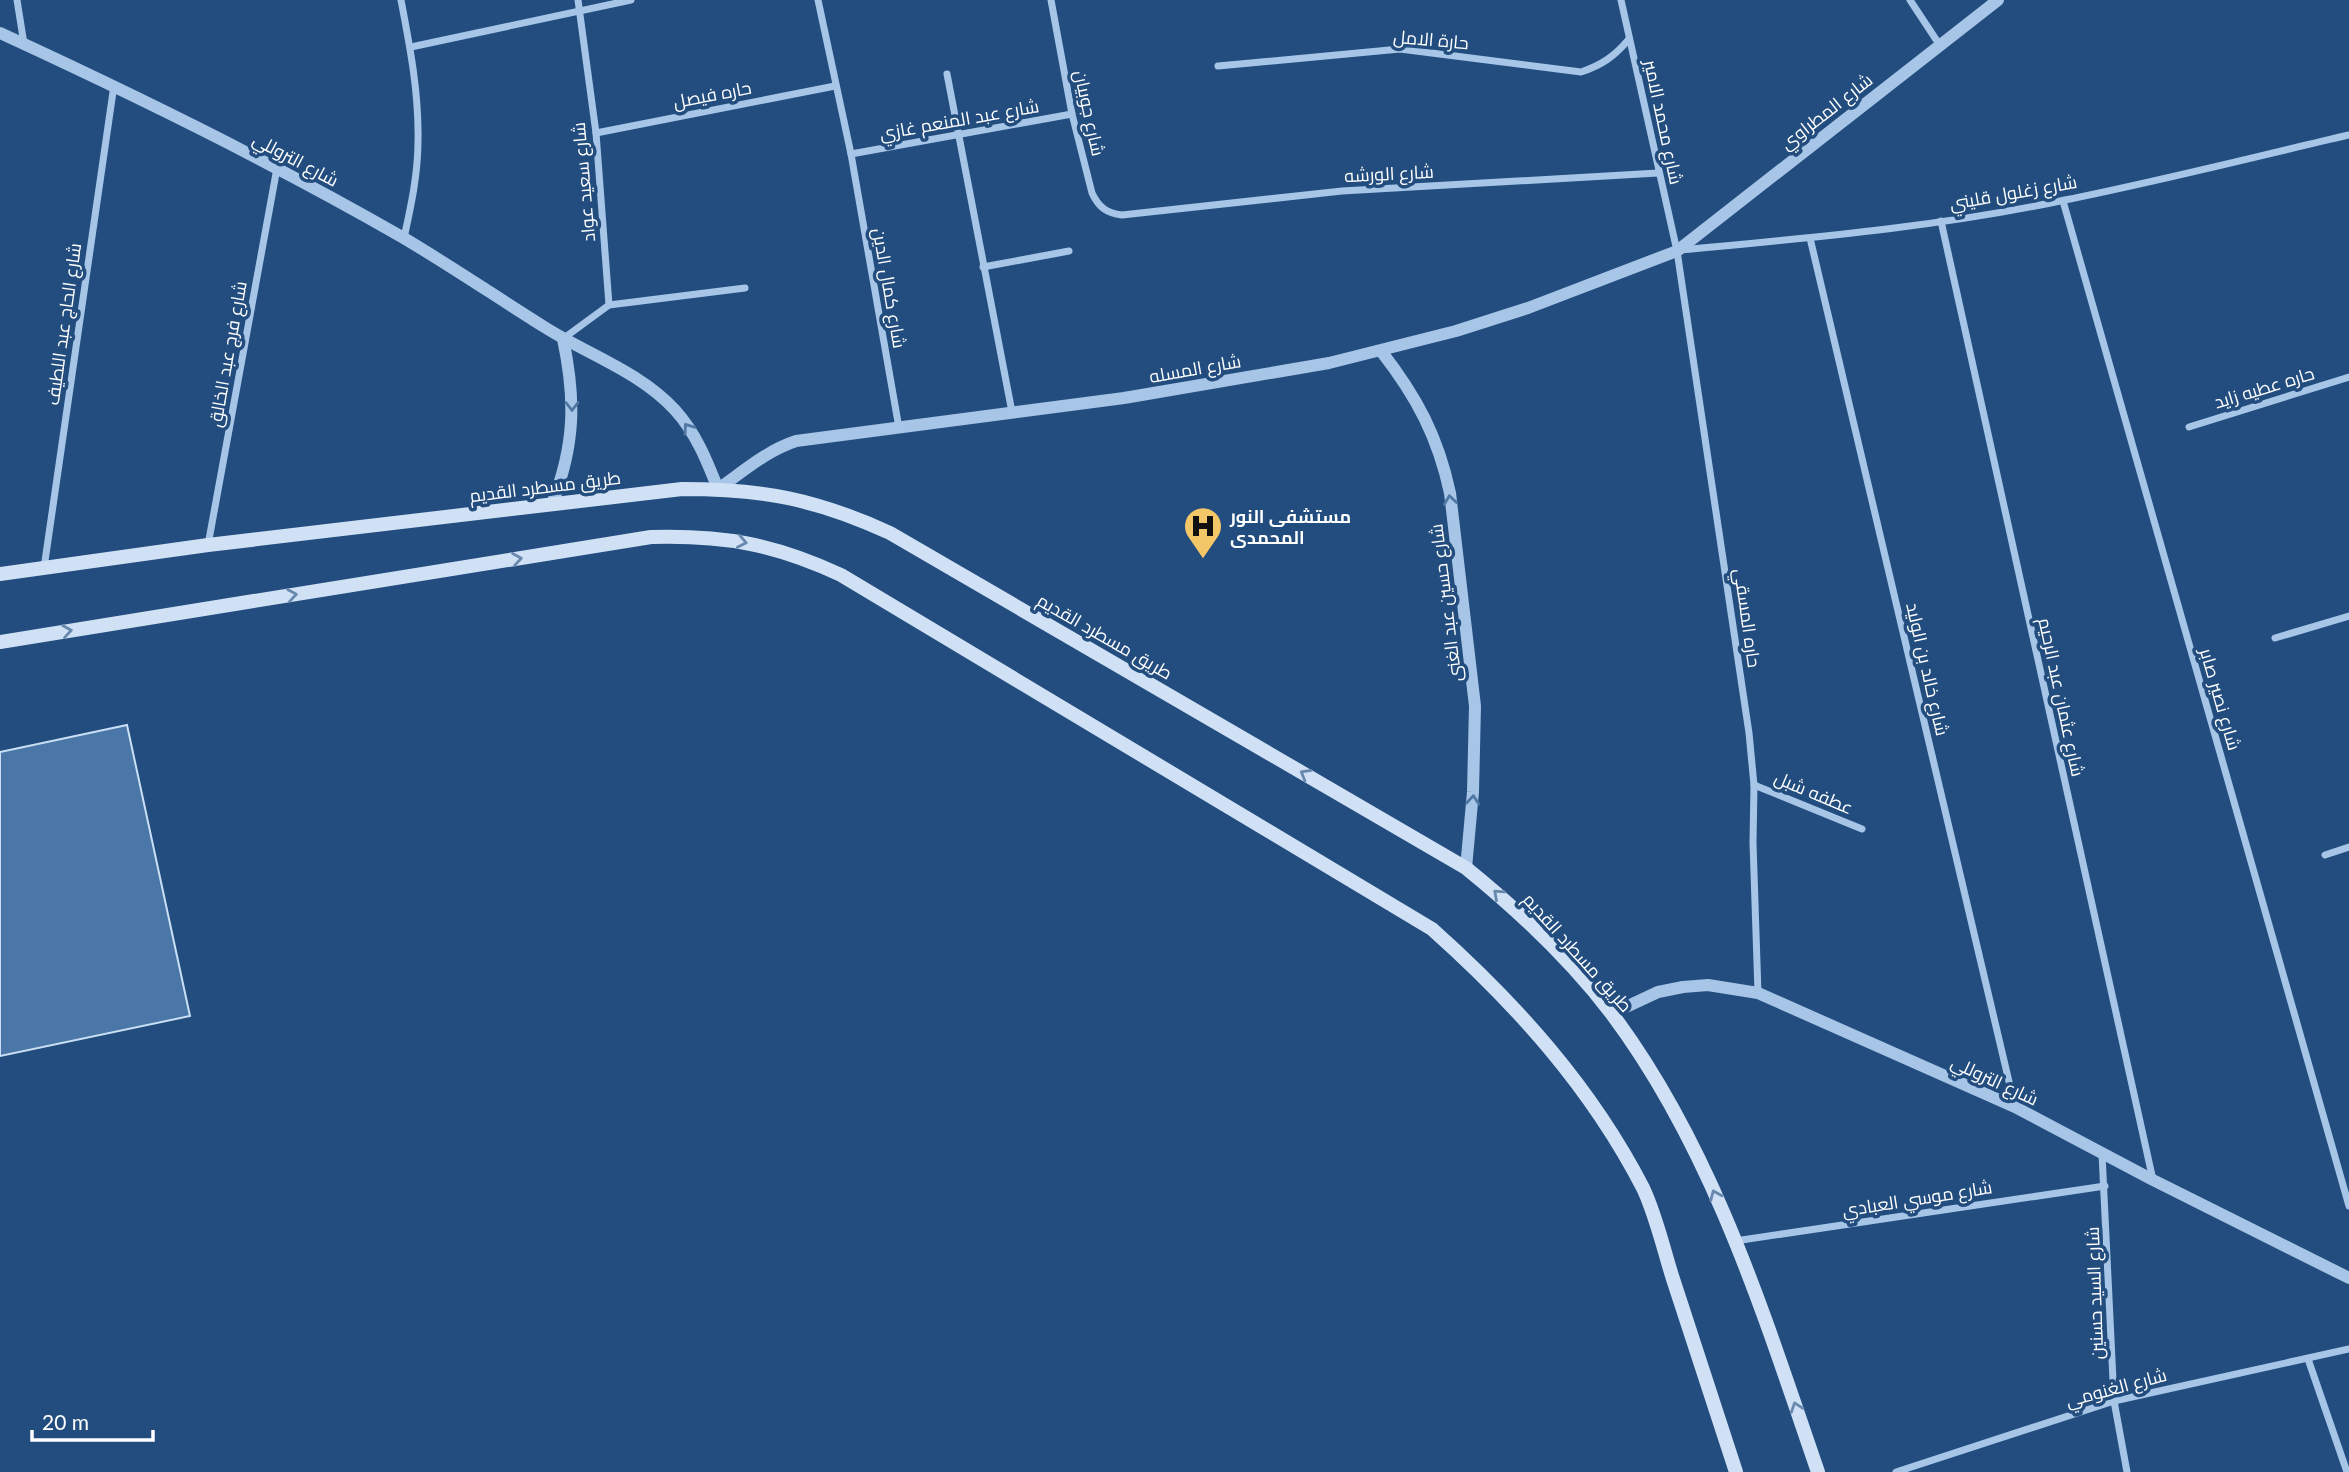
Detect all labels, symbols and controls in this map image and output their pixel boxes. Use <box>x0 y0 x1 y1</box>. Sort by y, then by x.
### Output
street label: حارة الامل <box>1392 25 1470 54</box>
street label: شارع محمد الامير <box>1638 57 1688 187</box>
street label: شارع جوبيان <box>1068 68 1110 158</box>
street label: شارع المطراوي <box>1775 68 1879 157</box>
street label: حاره فيصل <box>671 76 753 113</box>
street label: شارع عبد المنعم غازي <box>877 94 1041 148</box>
street label: شارع سعيد عواد <box>567 121 601 243</box>
street label: شارع التروللي <box>248 127 343 194</box>
street label: شارع الورشه <box>1344 160 1434 188</box>
street label: شارع زغلول قليني <box>1948 170 2079 218</box>
street label: شارع كمال الدين <box>867 226 911 350</box>
street label: شارع الحاج عبد اللطيف <box>41 241 87 407</box>
street label: شارع فرج عبد الخالق <box>203 279 253 429</box>
street label: شارع المسله <box>1147 349 1243 389</box>
street label: حاره عطيه زايد <box>2211 361 2317 414</box>
one-way arrow <box>564 401 580 412</box>
one-way arrow <box>684 423 696 436</box>
street label: طريق مسطرد القديم <box>468 466 622 508</box>
one-way arrow <box>1443 494 1458 506</box>
hospital icon: مستشفى النور المحمدى <box>1182 505 1224 560</box>
place label: مستشفى النور المحمدى <box>1229 505 1351 548</box>
street label: شارع حسين عبد الغنى <box>1424 523 1468 683</box>
one-way arrow <box>736 533 748 548</box>
one-way arrow <box>511 552 523 567</box>
street label: حاره المسقي <box>1726 567 1766 670</box>
one-way arrow <box>286 588 298 603</box>
street label: طريق مسطرد القديم <box>1032 588 1177 685</box>
street label: شارع خالد بن الوليد <box>1900 600 1954 738</box>
street label: شارع عثمان عبد الرحيم <box>2032 615 2090 779</box>
one-way arrow <box>61 624 73 639</box>
street label: شارع نصير صابر <box>2194 644 2246 753</box>
street label: عطفه شبل <box>1771 766 1857 819</box>
one-way arrow <box>1300 769 1312 782</box>
one-way arrow <box>1465 794 1480 805</box>
street label: طريق مسطرد القديم <box>1517 888 1637 1017</box>
one-way arrow <box>1493 890 1506 902</box>
street label: شارع التروللي <box>1946 1050 2042 1113</box>
street label: شارع موسي العبادي <box>1840 1175 1994 1225</box>
one-way arrow <box>1710 1190 1724 1202</box>
street label: شارع السيد حسنين <box>2081 1226 2109 1360</box>
street label: شارع الغنومي <box>2063 1363 2170 1415</box>
scale bar <box>32 1398 152 1442</box>
one-way arrow <box>1790 1402 1804 1414</box>
text: 20 m <box>42 1409 89 1434</box>

